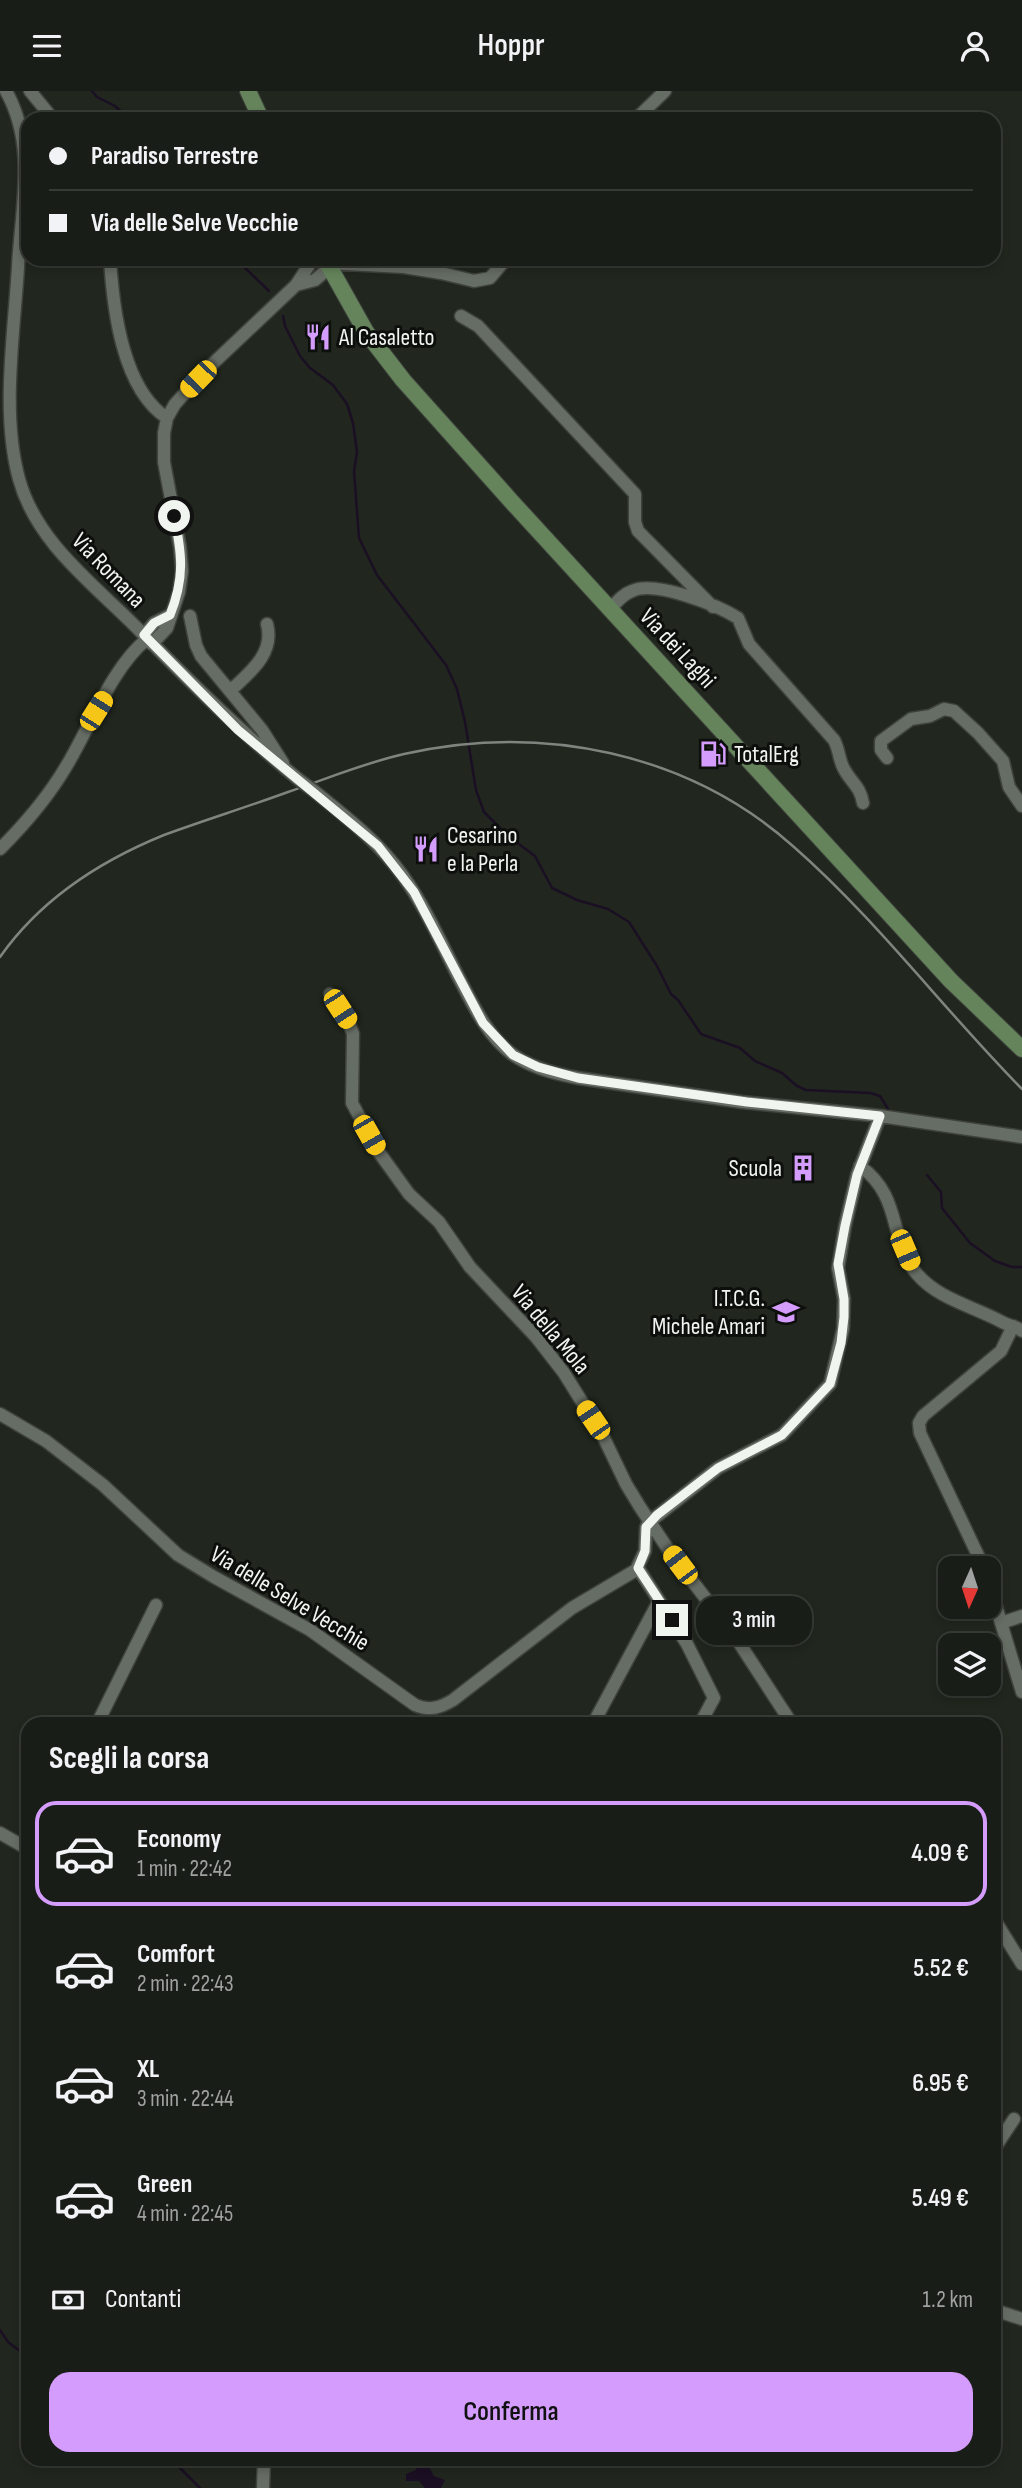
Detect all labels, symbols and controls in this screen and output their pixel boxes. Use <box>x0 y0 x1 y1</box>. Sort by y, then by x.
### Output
text: Hoppr <box>477 26 545 65</box>
icon: menu <box>28 27 66 65</box>
icon: person <box>956 27 994 65</box>
text: Paradiso Terrestre <box>91 141 259 172</box>
text: Via delle Selve Vecchie <box>91 208 299 239</box>
restaurant icon: Al Casaletto <box>303 322 333 352</box>
place label: Al Casaletto <box>338 323 435 352</box>
car <box>176 357 221 401</box>
route start <box>158 500 190 532</box>
street label: Via Romana <box>66 527 151 614</box>
street label: Via dei Laghi <box>633 602 722 694</box>
car <box>76 688 117 734</box>
fuel station icon: TotalErg <box>698 739 728 769</box>
place label: TotalErg <box>734 740 799 769</box>
place label: Cesarino e la Perla <box>447 821 518 878</box>
restaurant icon: Cesarino e la Perla <box>411 834 441 864</box>
car <box>320 986 361 1032</box>
car <box>350 1112 389 1158</box>
building icon: Scuola <box>788 1153 818 1183</box>
place label: Scuola <box>728 1154 782 1183</box>
car <box>888 1227 923 1273</box>
street label: Via della Mola <box>505 1279 596 1380</box>
place label: I.T.C.G. Michele Amari <box>652 1284 765 1341</box>
school or university icon: I.T.C.G. Michele Amari <box>771 1297 801 1327</box>
car <box>573 1397 614 1443</box>
street label: Via delle Selve Vecchie <box>205 1540 375 1657</box>
car <box>659 1542 702 1588</box>
north arrow <box>938 1556 1001 1619</box>
map controls <box>938 1556 1001 1696</box>
callout: 3 min <box>696 1595 812 1645</box>
route end <box>656 1604 688 1636</box>
text: 3 min <box>732 1606 776 1634</box>
button: layers <box>938 1633 1001 1696</box>
text: Scegli la corsa <box>49 1739 209 1778</box>
icon: car <box>53 1822 116 1885</box>
text: Economy <box>137 1824 221 1855</box>
text: 4.09 € <box>911 1838 969 1869</box>
text: 1 min · 22:42 <box>137 1855 232 1883</box>
icon: car <box>53 1937 116 2000</box>
text: Comfort <box>137 1939 215 1970</box>
text: 5.52 € <box>913 1953 969 1984</box>
text: 2 min · 22:43 <box>137 1970 234 1998</box>
icon: car <box>53 2052 116 2115</box>
text: XL <box>137 2054 159 2085</box>
text: 6.95 € <box>912 2068 969 2099</box>
text: 3 min · 22:44 <box>137 2085 234 2113</box>
icon: car <box>53 2167 116 2230</box>
text: Green <box>137 2169 192 2200</box>
text: 5.49 € <box>912 2183 969 2214</box>
text: 4 min · 22:45 <box>137 2200 233 2228</box>
icon: cash <box>49 2281 87 2319</box>
text: Contanti <box>105 2284 181 2315</box>
text: 1.2 km <box>923 2286 973 2314</box>
button: Conferma <box>49 2372 973 2452</box>

